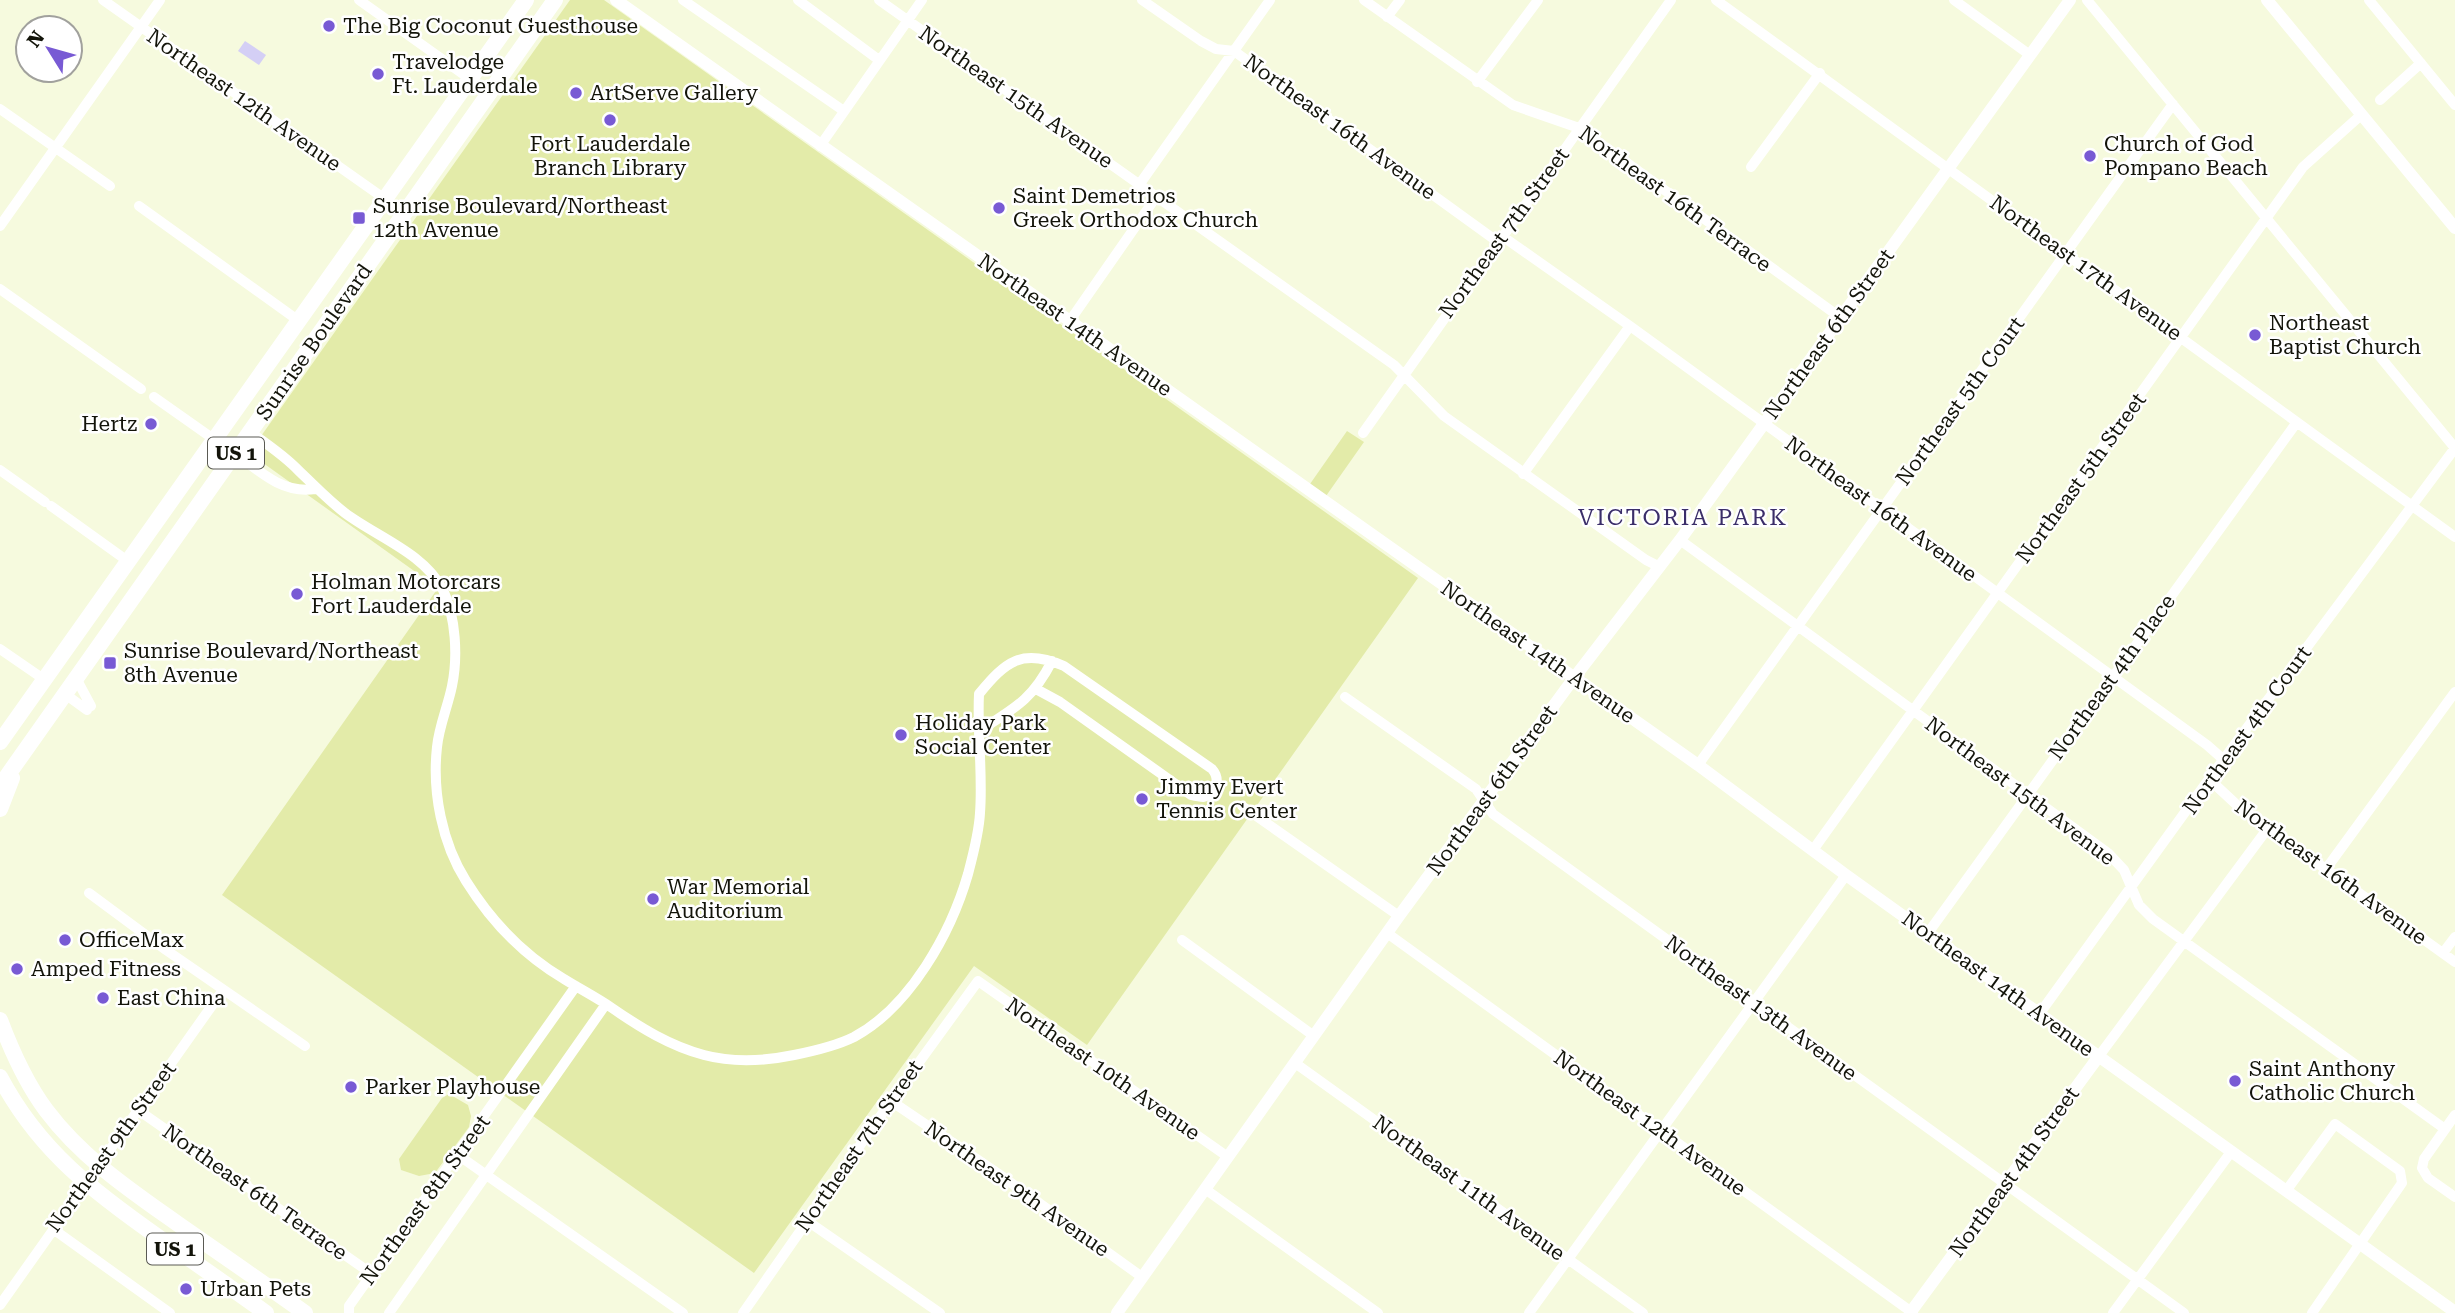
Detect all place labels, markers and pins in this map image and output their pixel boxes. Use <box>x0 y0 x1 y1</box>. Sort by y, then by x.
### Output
place label: The Big Coconut Guesthouse <box>343 14 638 38</box>
marker: The Big Coconut Guesthouse <box>321 18 337 34</box>
place label: Travelodge Ft. Lauderdale <box>392 50 537 98</box>
marker: Travelodge Ft. Lauderdale <box>370 66 386 82</box>
place label: ArtServe Gallery <box>590 81 759 105</box>
marker: ArtServe Gallery <box>568 85 584 101</box>
marker: Fort Lauderdale Branch Library <box>602 112 618 128</box>
place label: Fort Lauderdale Branch Library <box>530 132 690 180</box>
place label: Church of God Pompano Beach <box>2104 132 2268 180</box>
marker: Church of God Pompano Beach <box>2082 148 2098 164</box>
place label: Saint Demetrios Greek Orthodox Church <box>1013 184 1258 232</box>
place label: Sunrise Boulevard/Northeast 12th Avenue <box>373 194 668 242</box>
marker: Saint Demetrios Greek Orthodox Church <box>991 200 1007 216</box>
marker: Sunrise Boulevard/Northeast 12th Avenue <box>351 210 367 226</box>
place label: Northeast Baptist Church <box>2269 311 2421 359</box>
marker: Northeast Baptist Church <box>2247 327 2263 343</box>
place label: Hertz <box>81 412 137 436</box>
marker: Hertz <box>143 416 159 432</box>
place label: Holman Motorcars Fort Lauderdale <box>311 570 500 618</box>
marker: Holman Motorcars Fort Lauderdale <box>289 586 305 602</box>
place label: Sunrise Boulevard/Northeast 8th Avenue <box>124 639 419 687</box>
marker: Sunrise Boulevard/Northeast 8th Avenue <box>102 655 118 671</box>
place label: Holiday Park Social Center <box>915 711 1051 759</box>
marker: Holiday Park Social Center <box>893 727 909 743</box>
place label: Jimmy Evert Tennis Center <box>1156 775 1298 823</box>
marker: Jimmy Evert Tennis Center <box>1134 791 1150 807</box>
place label: War Memorial Auditorium <box>667 875 810 923</box>
marker: War Memorial Auditorium <box>645 891 661 907</box>
place label: OfficeMax <box>79 928 184 952</box>
marker: OfficeMax <box>57 932 73 948</box>
place label: Amped Fitness <box>31 957 181 981</box>
marker: Amped Fitness <box>9 961 25 977</box>
place label: East China <box>117 986 226 1010</box>
marker: East China <box>95 990 111 1006</box>
place label: Saint Anthony Catholic Church <box>2249 1057 2415 1105</box>
marker: Saint Anthony Catholic Church <box>2227 1073 2243 1089</box>
place label: Parker Playhouse <box>365 1075 540 1099</box>
marker: Parker Playhouse <box>343 1079 359 1095</box>
place label: Urban Pets <box>200 1277 311 1301</box>
marker: Urban Pets <box>178 1281 194 1297</box>

